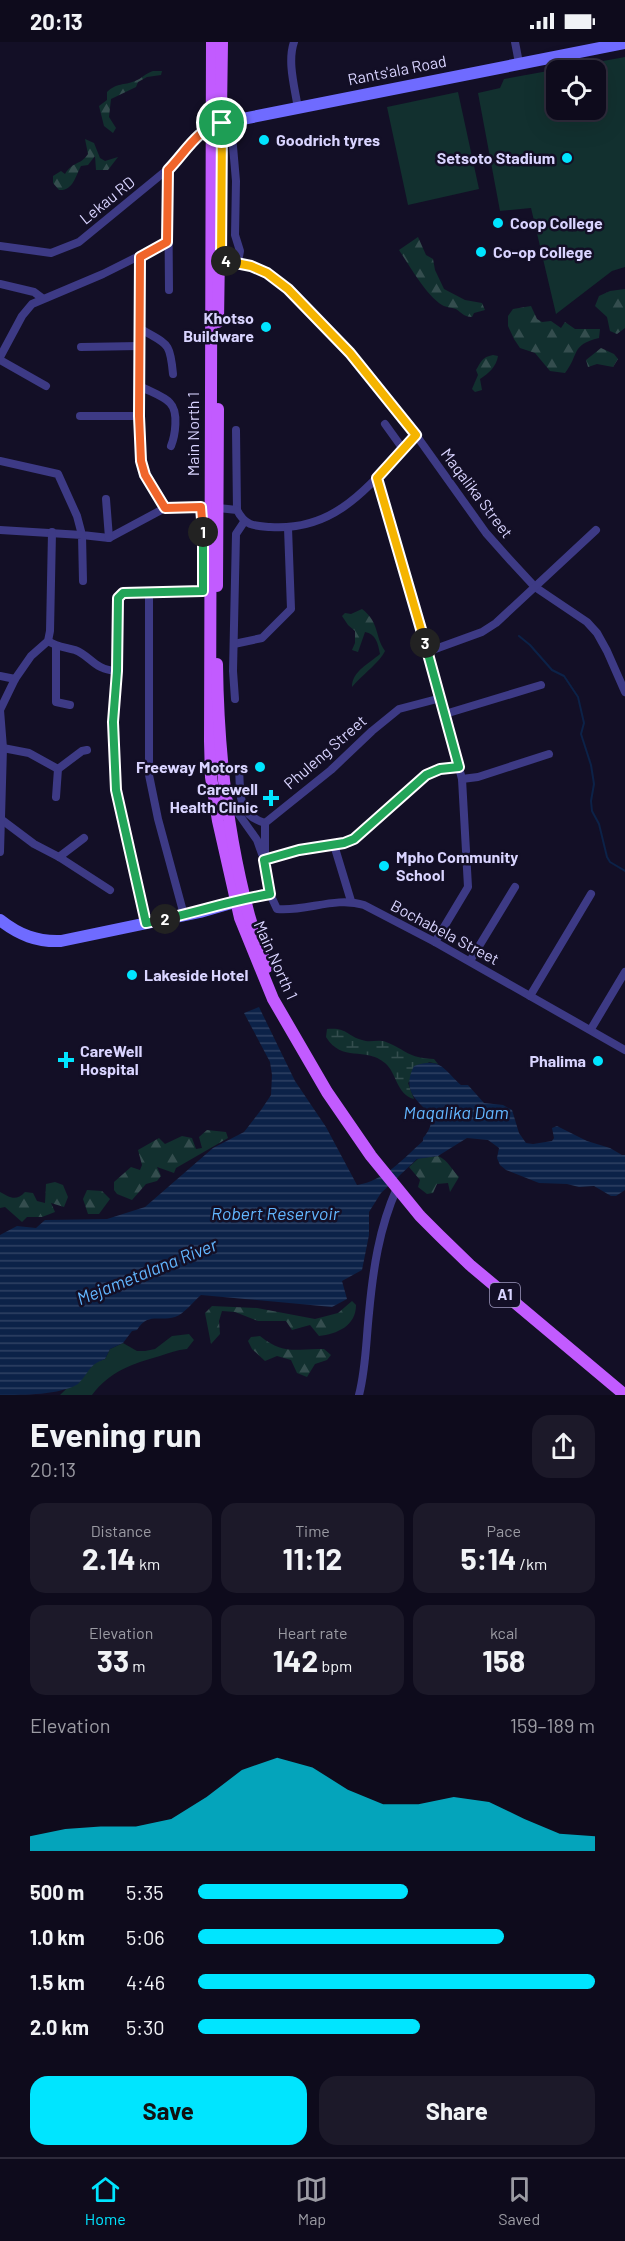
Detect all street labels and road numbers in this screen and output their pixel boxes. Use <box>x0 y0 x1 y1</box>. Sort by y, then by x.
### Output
street label: Rants'ala Road <box>346 51 448 88</box>
street label: Lekau RD <box>75 172 138 227</box>
street label: Main North 1 <box>183 392 202 476</box>
street label: Maqalika Street <box>438 444 517 541</box>
street label: Phuleng Street <box>280 711 370 793</box>
street label: Bochabela Street <box>388 895 503 968</box>
street label: Main North 1 <box>251 917 302 1002</box>
road number: A1 <box>490 1283 520 1307</box>

